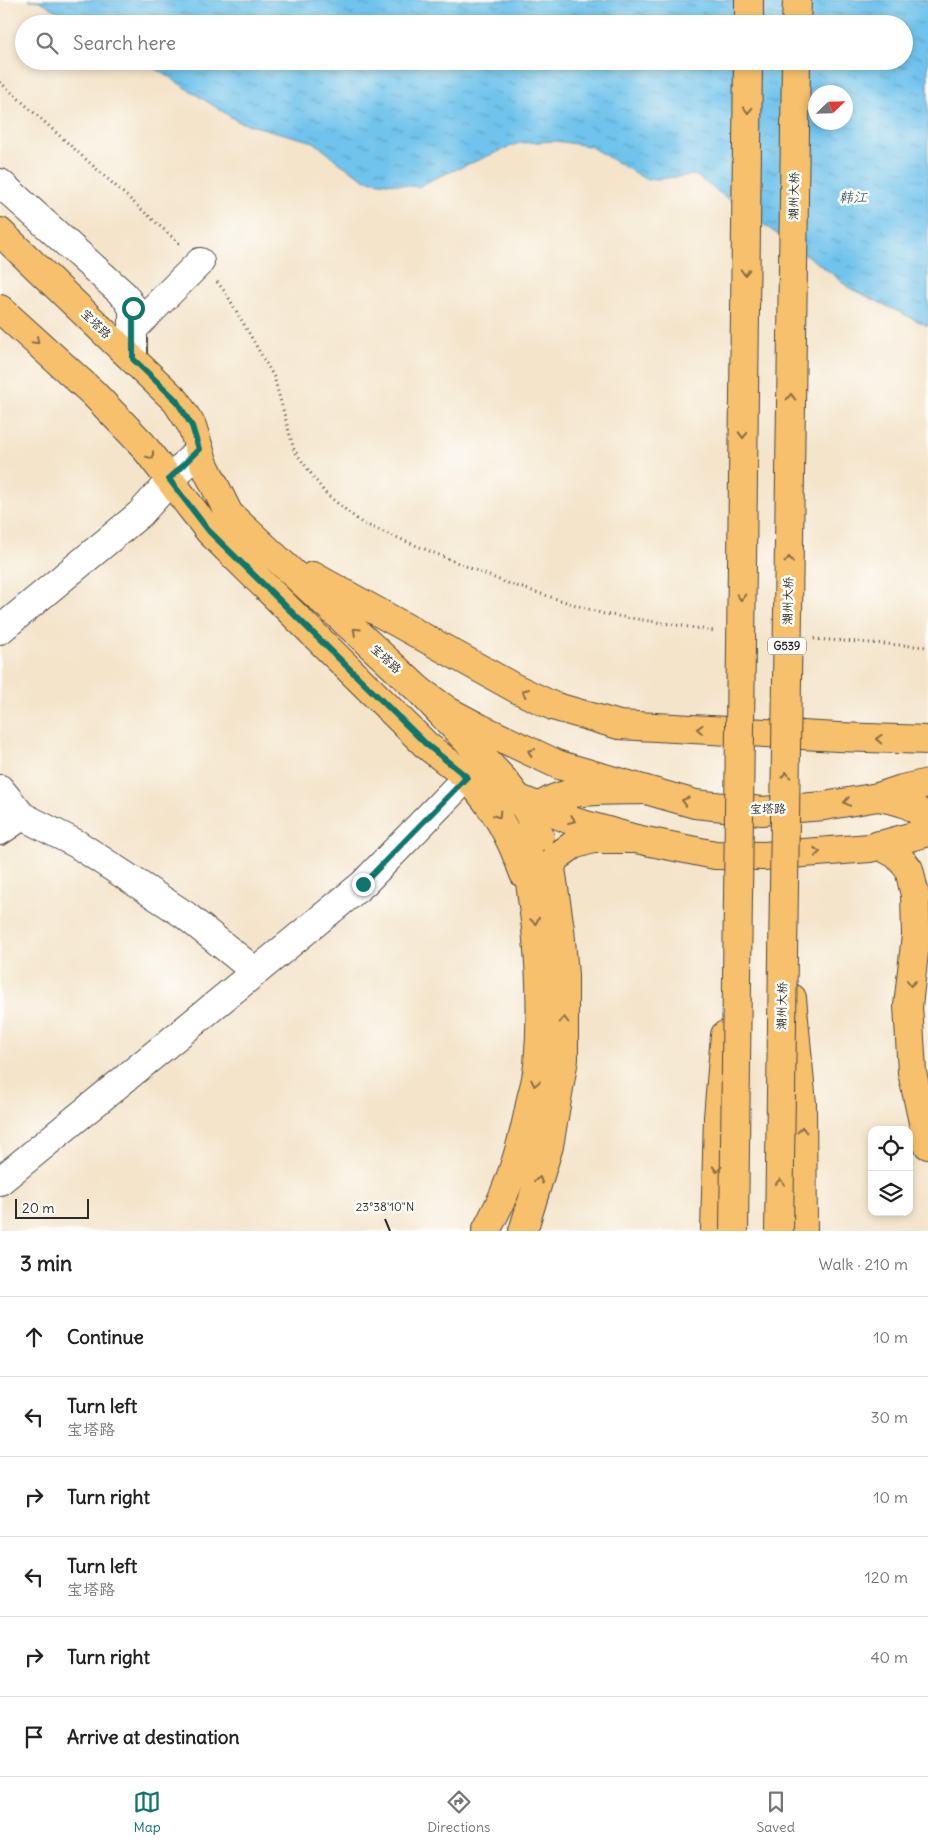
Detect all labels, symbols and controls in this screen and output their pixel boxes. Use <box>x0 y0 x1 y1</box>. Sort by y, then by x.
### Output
search box <box>15 15 913 70</box>
icon: search <box>33 29 61 57</box>
text: Search here <box>73 31 176 55</box>
north arrow <box>808 85 853 130</box>
one-way arrow <box>742 106 753 114</box>
street label: 潮州大桥 <box>786 171 801 220</box>
water label: 韩江 <box>839 188 868 206</box>
one-way arrow <box>740 269 750 277</box>
route start <box>122 297 145 320</box>
street label: 宝塔路 <box>78 306 115 342</box>
one-way arrow <box>31 335 40 344</box>
one-way arrow <box>786 393 796 401</box>
one-way arrow <box>738 432 748 439</box>
one-way arrow <box>146 450 154 459</box>
one-way arrow <box>784 556 794 564</box>
street label: 潮州大桥 <box>780 576 795 625</box>
one-way arrow <box>736 594 746 602</box>
one-way arrow <box>352 628 361 637</box>
road number: G539 <box>768 637 806 654</box>
street label: 宝塔路 <box>368 641 405 676</box>
one-way arrow <box>521 688 530 699</box>
one-way arrow <box>695 724 703 735</box>
one-way arrow <box>875 733 883 744</box>
one-way arrow <box>527 747 536 758</box>
one-way arrow <box>780 771 791 779</box>
one-way arrow <box>682 797 690 807</box>
one-way arrow <box>842 797 851 807</box>
street label: 宝塔路 <box>750 801 786 816</box>
one-way arrow <box>491 810 501 819</box>
one-way arrow <box>567 814 576 824</box>
one-way arrow <box>813 846 821 857</box>
route end <box>352 873 375 896</box>
one-way arrow <box>529 918 540 926</box>
one-way arrow <box>906 979 917 987</box>
street label: 潮州大桥 <box>774 981 789 1030</box>
one-way arrow <box>559 1016 569 1024</box>
one-way arrow <box>530 1079 540 1088</box>
one-way arrow <box>797 1126 807 1134</box>
map controls <box>868 1126 913 1216</box>
button: locate <box>868 1126 913 1171</box>
one-way arrow <box>712 1166 722 1174</box>
button: layers <box>868 1171 913 1216</box>
one-way arrow <box>534 1176 544 1184</box>
one-way arrow <box>775 1178 785 1186</box>
scale bar <box>15 1196 89 1219</box>
text: 20 m <box>22 1199 55 1217</box>
text: 23°38'10"N <box>356 1199 414 1214</box>
text: 3 min <box>20 1250 72 1277</box>
text: Walk · 210 m <box>818 1254 908 1274</box>
icon: ahead <box>20 1323 48 1351</box>
text: Continue <box>67 1325 144 1349</box>
text: 10 m <box>873 1327 908 1347</box>
text: Turn left <box>67 1394 137 1418</box>
icon: left <box>20 1403 48 1431</box>
text: 30 m <box>871 1407 908 1427</box>
text: 宝塔路 <box>67 1419 115 1439</box>
icon: right <box>20 1483 48 1511</box>
text: Turn right <box>67 1485 150 1509</box>
text: 10 m <box>873 1487 908 1507</box>
text: Turn left <box>67 1554 137 1578</box>
icon: left <box>20 1563 48 1591</box>
text: 120 m <box>865 1567 908 1587</box>
text: 宝塔路 <box>67 1579 115 1599</box>
icon: right <box>20 1643 48 1671</box>
text: Turn right <box>67 1645 150 1669</box>
text: 40 m <box>870 1647 908 1667</box>
icon: arrive <box>20 1723 48 1751</box>
text: Arrive at destination <box>67 1725 240 1749</box>
tab: Map <box>133 1788 161 1836</box>
tab: Directions <box>427 1788 490 1836</box>
tab: Saved <box>757 1788 795 1836</box>

